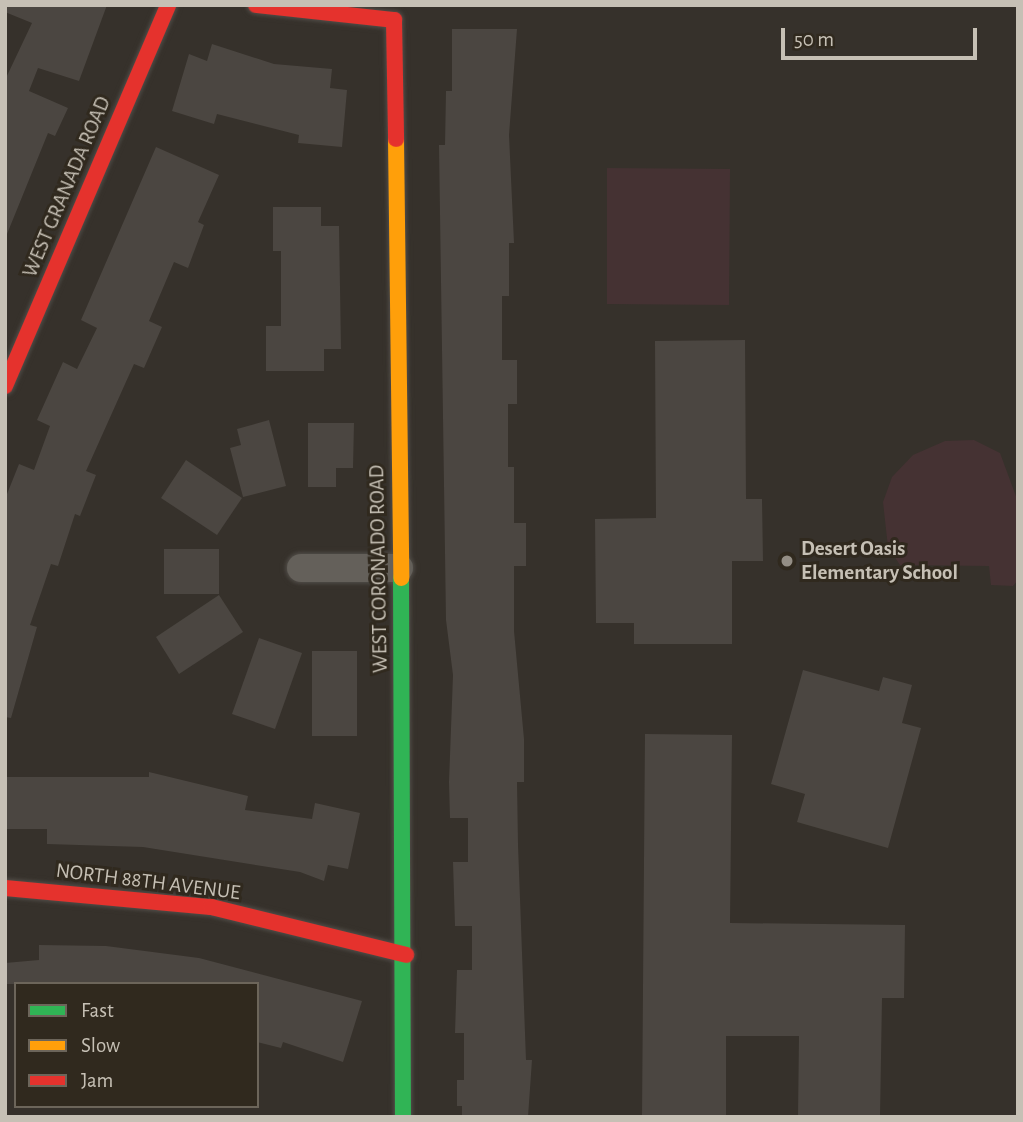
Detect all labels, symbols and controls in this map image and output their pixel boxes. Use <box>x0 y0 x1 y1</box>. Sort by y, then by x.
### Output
scale bar <box>785 14 981 58</box>
text: 50 m <box>794 29 834 50</box>
street label: WEST GRANADA ROAD <box>17 93 117 281</box>
street label: WEST CORONADO ROAD <box>365 465 393 673</box>
place label: Desert Oasis Elementary School <box>801 536 958 586</box>
marker: Desert Oasis Elementary School <box>779 553 795 569</box>
street label: NORTH 88TH AVENUE <box>54 858 242 906</box>
legend <box>14 982 259 1108</box>
text: Fast <box>81 1000 114 1021</box>
text: Slow <box>81 1035 120 1056</box>
text: Jam <box>81 1070 113 1091</box>

